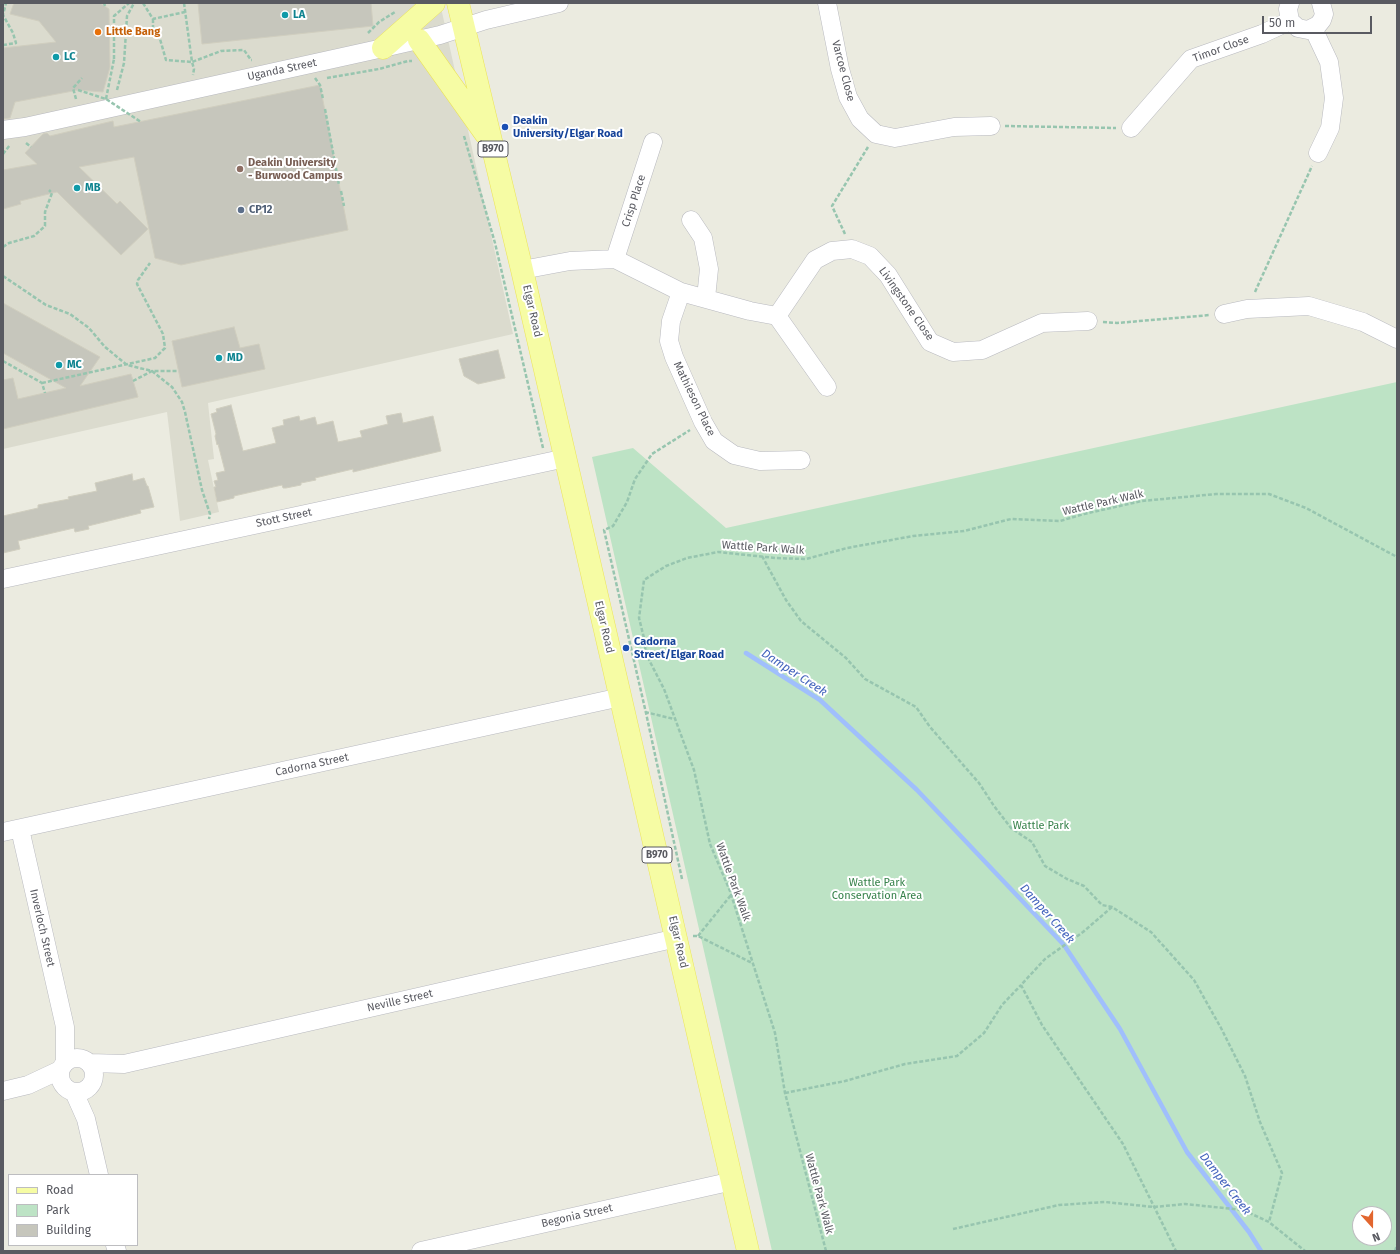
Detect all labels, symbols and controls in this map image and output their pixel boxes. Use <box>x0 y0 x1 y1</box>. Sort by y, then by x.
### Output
place label: LA <box>293 8 305 22</box>
scale bar <box>1264 8 1374 34</box>
marker: LA <box>280 10 290 20</box>
text: 50 m <box>1269 16 1295 30</box>
place label: Little Bang <box>106 25 160 39</box>
marker: Little Bang <box>93 27 103 37</box>
street label: Timor Close <box>1191 33 1251 65</box>
street label: Varcoe Close <box>829 39 857 103</box>
place label: LC <box>64 50 76 64</box>
marker: LC <box>51 52 61 62</box>
street label: Uganda Street <box>246 56 318 84</box>
place label: Deakin University/Elgar Road <box>513 114 623 140</box>
marker: Deakin University/Elgar Road <box>500 122 510 132</box>
road number: B970 <box>478 141 508 157</box>
place label: Deakin University - Burwood Campus <box>248 156 343 182</box>
marker: Deakin University - Burwood Campus <box>235 164 245 174</box>
street label: Crisp Place <box>619 173 649 229</box>
place label: MB <box>85 181 100 195</box>
marker: MB <box>72 183 82 193</box>
place label: CP12 <box>249 203 273 217</box>
marker: CP12 <box>236 205 246 215</box>
street label: Livingstone Close <box>876 265 936 343</box>
street label: Elgar Road <box>520 284 544 338</box>
place label: MD <box>227 351 243 365</box>
marker: MD <box>214 353 224 363</box>
place label: MC <box>67 358 82 372</box>
marker: MC <box>54 360 64 370</box>
street label: Mathieson Place <box>670 360 718 438</box>
street label: Wattle Park Walk <box>1061 487 1145 519</box>
street label: Stott Street <box>255 506 313 530</box>
street label: Wattle Park Walk <box>721 539 805 557</box>
street label: Elgar Road <box>592 600 616 654</box>
place label: Cadorna Street/Elgar Road <box>634 635 724 661</box>
marker: Cadorna Street/Elgar Road <box>621 643 631 653</box>
water label: Damper Creek <box>759 647 829 699</box>
street label: Cadorna Street <box>274 751 350 779</box>
park label: Wattle Park <box>1013 819 1069 833</box>
street label: Wattle Park Walk <box>713 841 753 923</box>
road number: B970 <box>642 847 672 863</box>
park label: Wattle Park Conservation Area <box>832 876 922 902</box>
water label: Damper Creek <box>1017 881 1077 947</box>
street label: Inverloch Street <box>27 888 57 968</box>
street label: Elgar Road <box>666 915 690 969</box>
street label: Neville Street <box>366 987 434 1015</box>
water label: Damper Creek <box>1196 1150 1254 1218</box>
street label: Wattle Park Walk <box>802 1152 836 1236</box>
legend <box>8 1174 138 1246</box>
text: Road <box>46 1183 74 1197</box>
street label: Begonia Street <box>540 1201 614 1231</box>
text: Park <box>46 1203 70 1217</box>
north arrow <box>1352 1206 1392 1246</box>
text: Building <box>46 1223 91 1237</box>
text: N <box>1370 1229 1382 1244</box>

